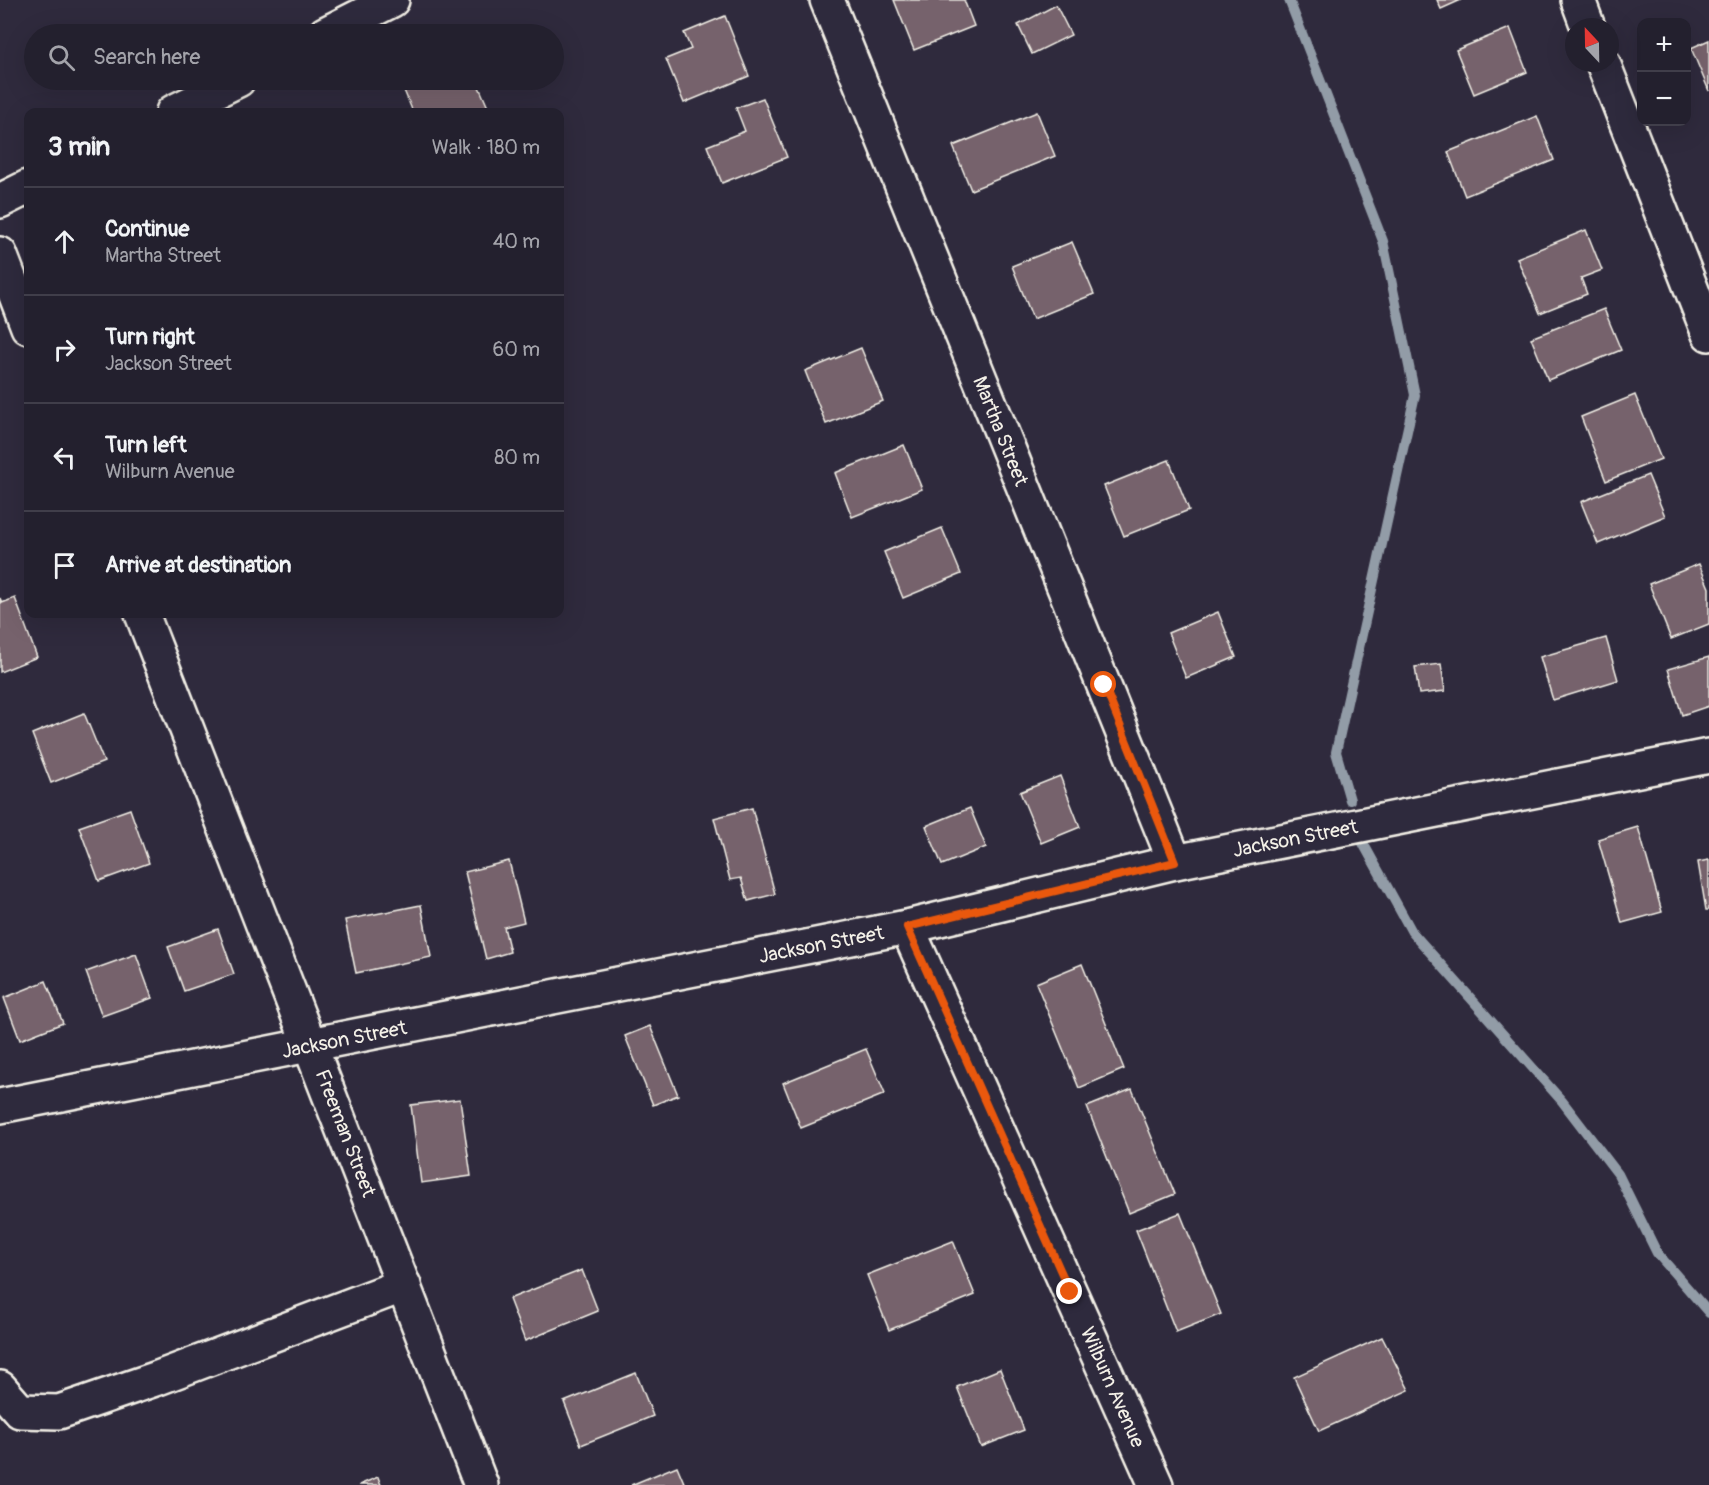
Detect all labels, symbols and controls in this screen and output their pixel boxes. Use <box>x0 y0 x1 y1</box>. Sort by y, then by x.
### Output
north arrow <box>1565 18 1619 72</box>
map controls <box>1637 18 1691 126</box>
button: + <box>1637 18 1691 72</box>
search box <box>24 24 564 90</box>
icon: search <box>45 41 78 74</box>
text: Search here <box>93 43 200 71</box>
button: − <box>1637 72 1691 126</box>
text: 3 min <box>48 131 110 163</box>
text: Walk · 180 m <box>432 135 540 160</box>
text: Continue <box>105 215 189 243</box>
icon: ahead <box>48 225 81 258</box>
text: 40 m <box>493 229 540 254</box>
text: Martha Street <box>105 243 221 268</box>
text: Turn right <box>105 323 195 351</box>
icon: right <box>48 333 81 366</box>
text: 60 m <box>493 337 540 362</box>
text: Jackson Street <box>105 351 232 376</box>
street label: Martha Street <box>967 373 1034 491</box>
text: Turn left <box>105 431 187 459</box>
icon: left <box>48 441 81 474</box>
text: 80 m <box>494 445 540 470</box>
text: Wilburn Avenue <box>105 459 235 484</box>
icon: arrive <box>48 549 81 582</box>
text: Arrive at destination <box>105 551 291 579</box>
route start <box>1090 671 1116 697</box>
street label: Jackson Street <box>1230 814 1361 863</box>
street label: Jackson Street <box>756 920 887 969</box>
street label: Jackson Street <box>279 1015 410 1064</box>
street label: Freeman Street <box>310 1066 382 1201</box>
route end <box>1056 1278 1082 1304</box>
street label: Wilburn Avenue <box>1075 1323 1150 1452</box>

